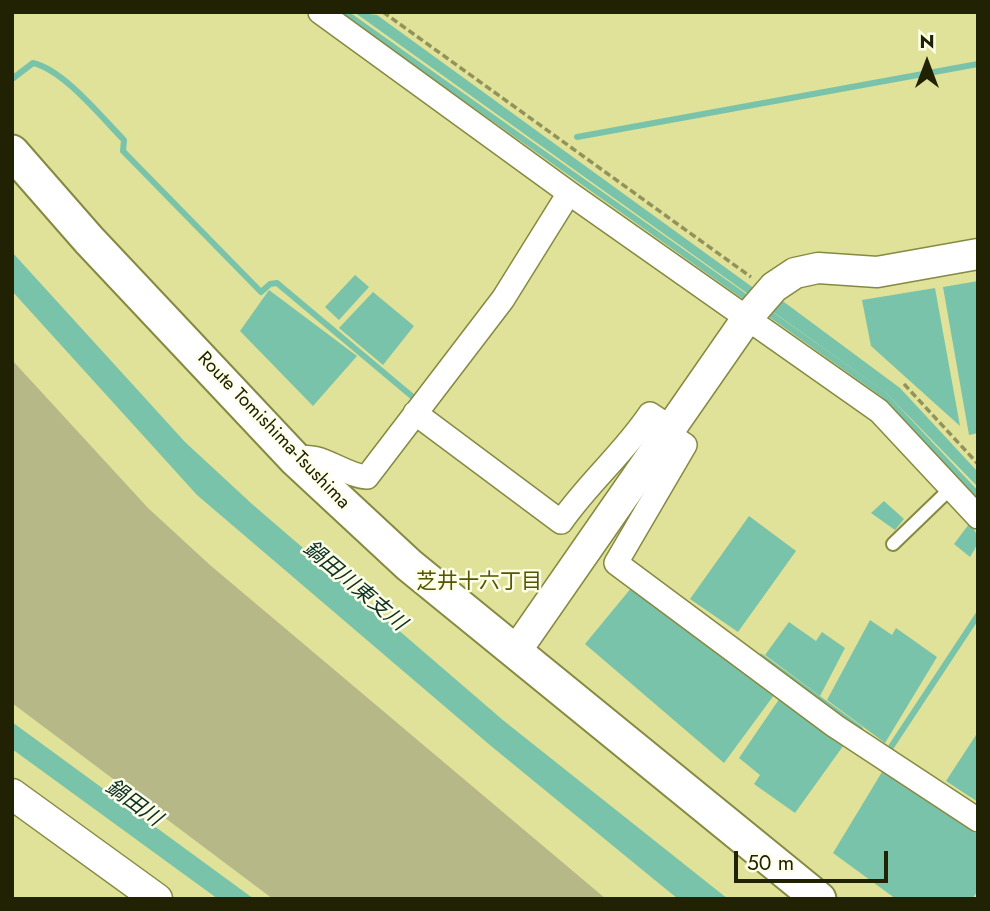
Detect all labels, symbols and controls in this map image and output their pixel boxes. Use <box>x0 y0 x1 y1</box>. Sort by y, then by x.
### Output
north arrow <box>892 28 962 98</box>
text: N <box>919 28 935 55</box>
street label: Route Tomishima-Tsushima <box>192 348 354 514</box>
water label: 鍋田川東支川 <box>298 537 410 637</box>
district label: 芝井十六丁目 <box>416 570 542 596</box>
water label: 鍋田川 <box>100 775 166 833</box>
scale bar <box>738 838 892 882</box>
text: 50 m <box>747 848 794 878</box>

